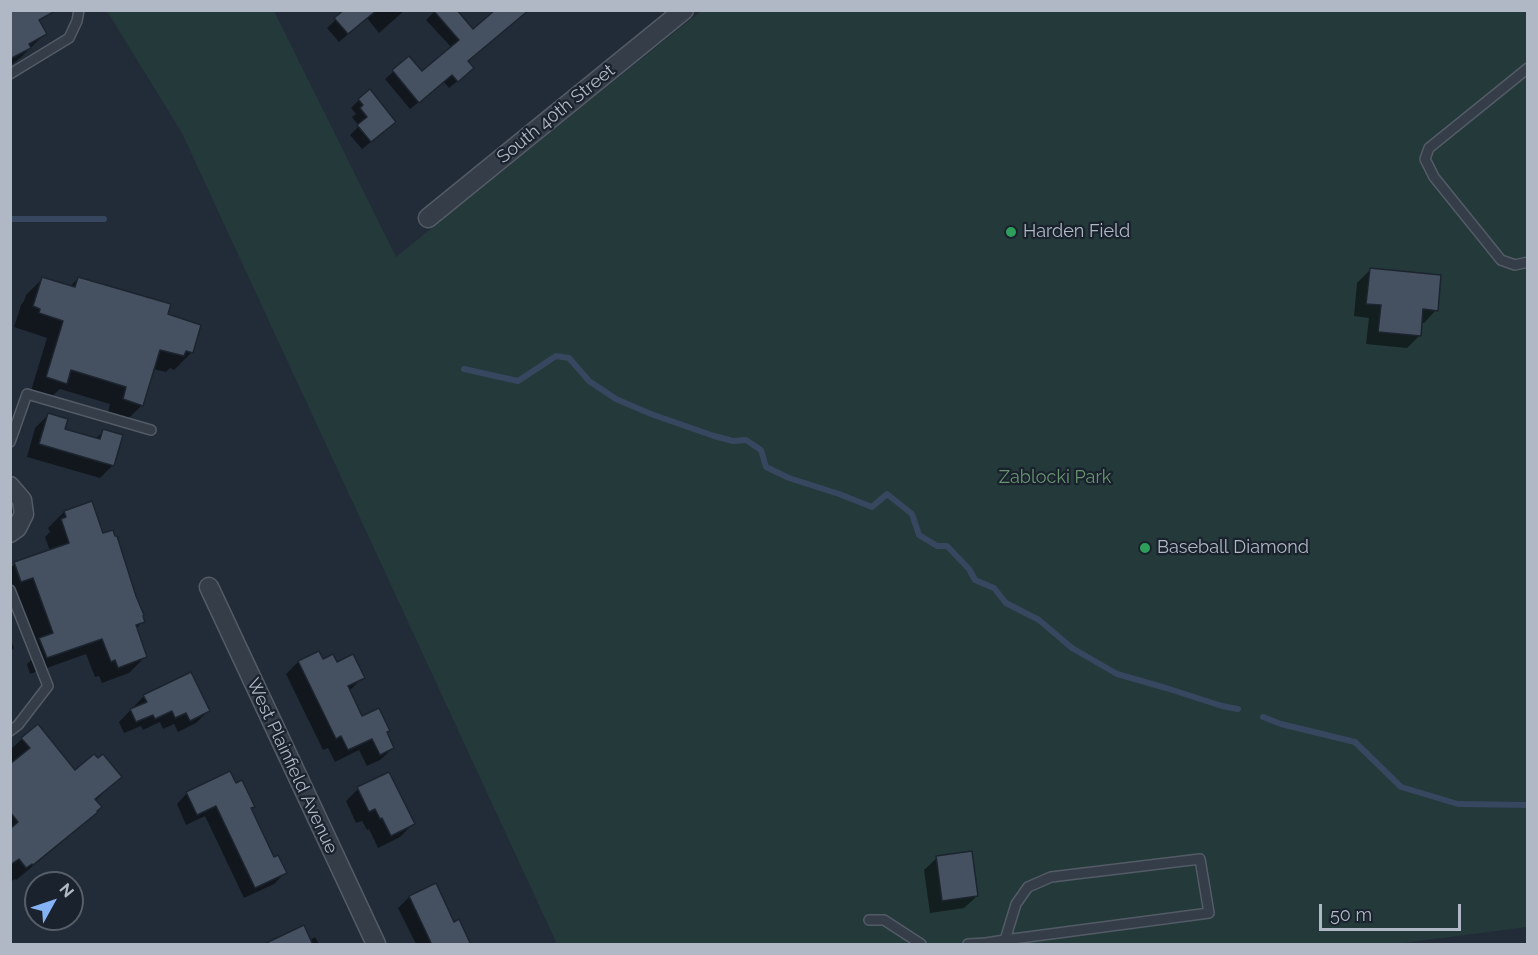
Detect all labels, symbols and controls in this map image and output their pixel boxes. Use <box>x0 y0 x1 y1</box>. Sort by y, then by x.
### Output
street label: South 40th Street <box>493 60 619 168</box>
place label: Harden Field <box>1023 221 1130 243</box>
marker: Harden Field <box>1004 225 1018 239</box>
park label: Zablocki Park <box>999 467 1111 489</box>
place label: Baseball Diamond <box>1157 537 1309 559</box>
marker: Baseball Diamond <box>1138 541 1152 555</box>
street label: West Plainfield Avenue <box>242 675 342 857</box>
north arrow <box>24 871 84 931</box>
text: N <box>55 880 78 901</box>
scale bar <box>1322 892 1464 930</box>
text: 50 m <box>1330 904 1372 925</box>

